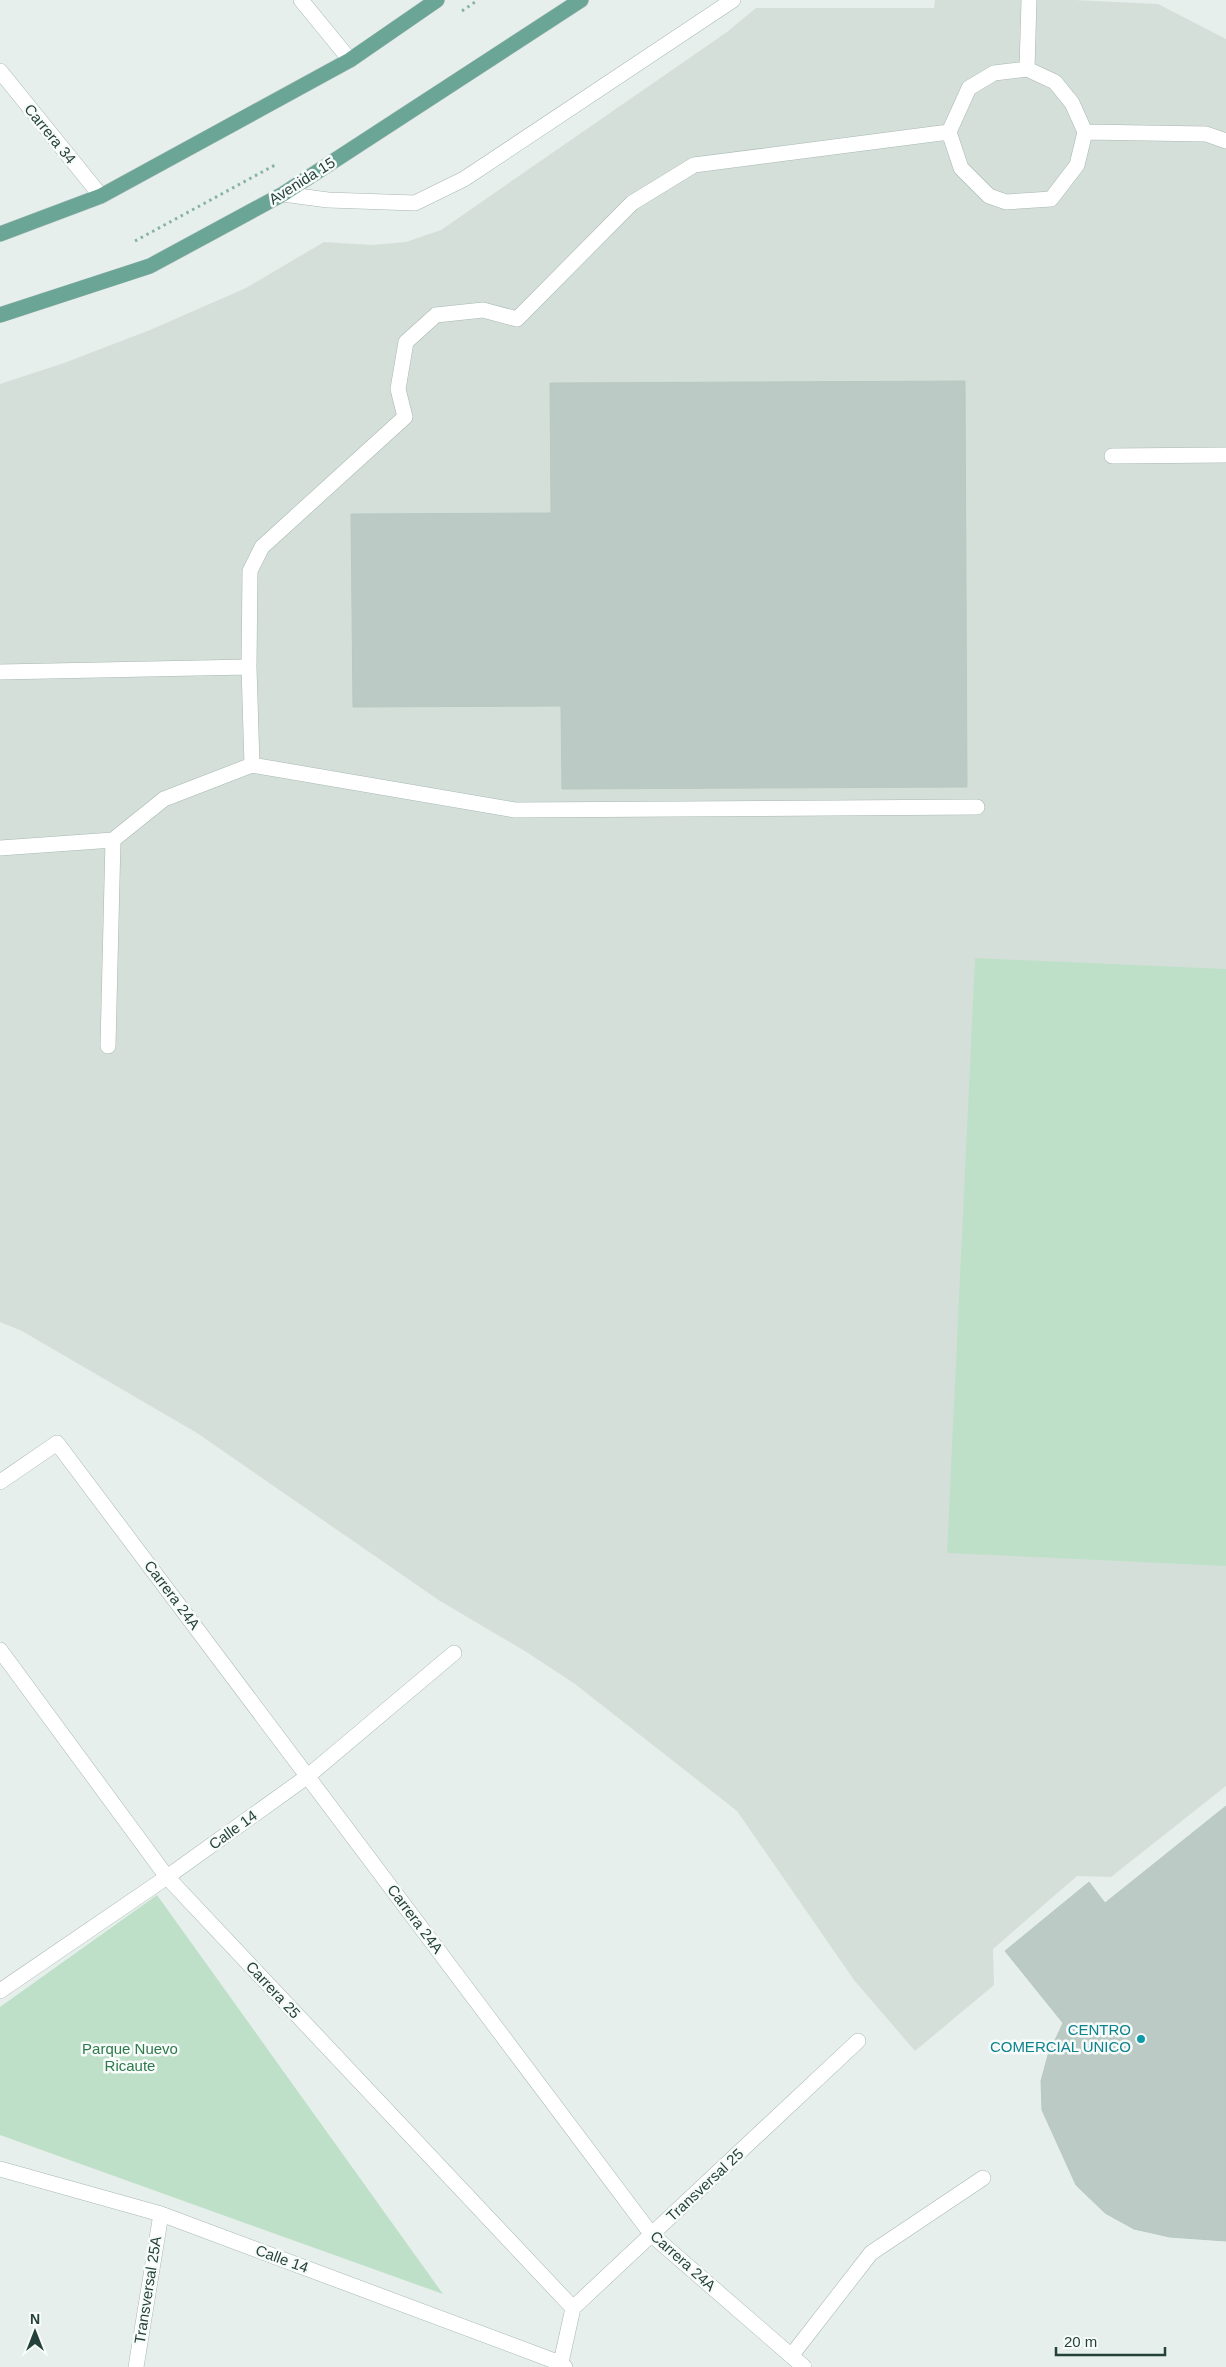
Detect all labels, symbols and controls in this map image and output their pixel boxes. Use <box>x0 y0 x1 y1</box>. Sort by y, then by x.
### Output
street label: Carrera 34 <box>21 100 80 167</box>
street label: Avenida 15 <box>266 154 338 208</box>
street label: Carrera 24A <box>141 1557 204 1632</box>
street label: Calle 14 <box>205 1807 260 1853</box>
street label: Carrera 24A <box>384 1881 447 1956</box>
street label: Carrera 25 <box>243 1958 304 2022</box>
place label: CENTRO COMERCIAL UNICO <box>990 2021 1131 2055</box>
marker: CENTRO COMERCIAL UNICO <box>1135 2033 1147 2045</box>
park label: Parque Nuevo Ricaute <box>82 2040 178 2074</box>
street label: Transversal 25 <box>663 2145 747 2224</box>
street label: Carrera 24A <box>647 2227 719 2294</box>
street label: Transversal 25A <box>131 2235 164 2345</box>
street label: Calle 14 <box>253 2241 311 2276</box>
north arrow <box>10 2307 60 2357</box>
text: N <box>30 2311 40 2327</box>
scale bar <box>1056 2324 1165 2356</box>
text: 20 m <box>1064 2333 1097 2350</box>

